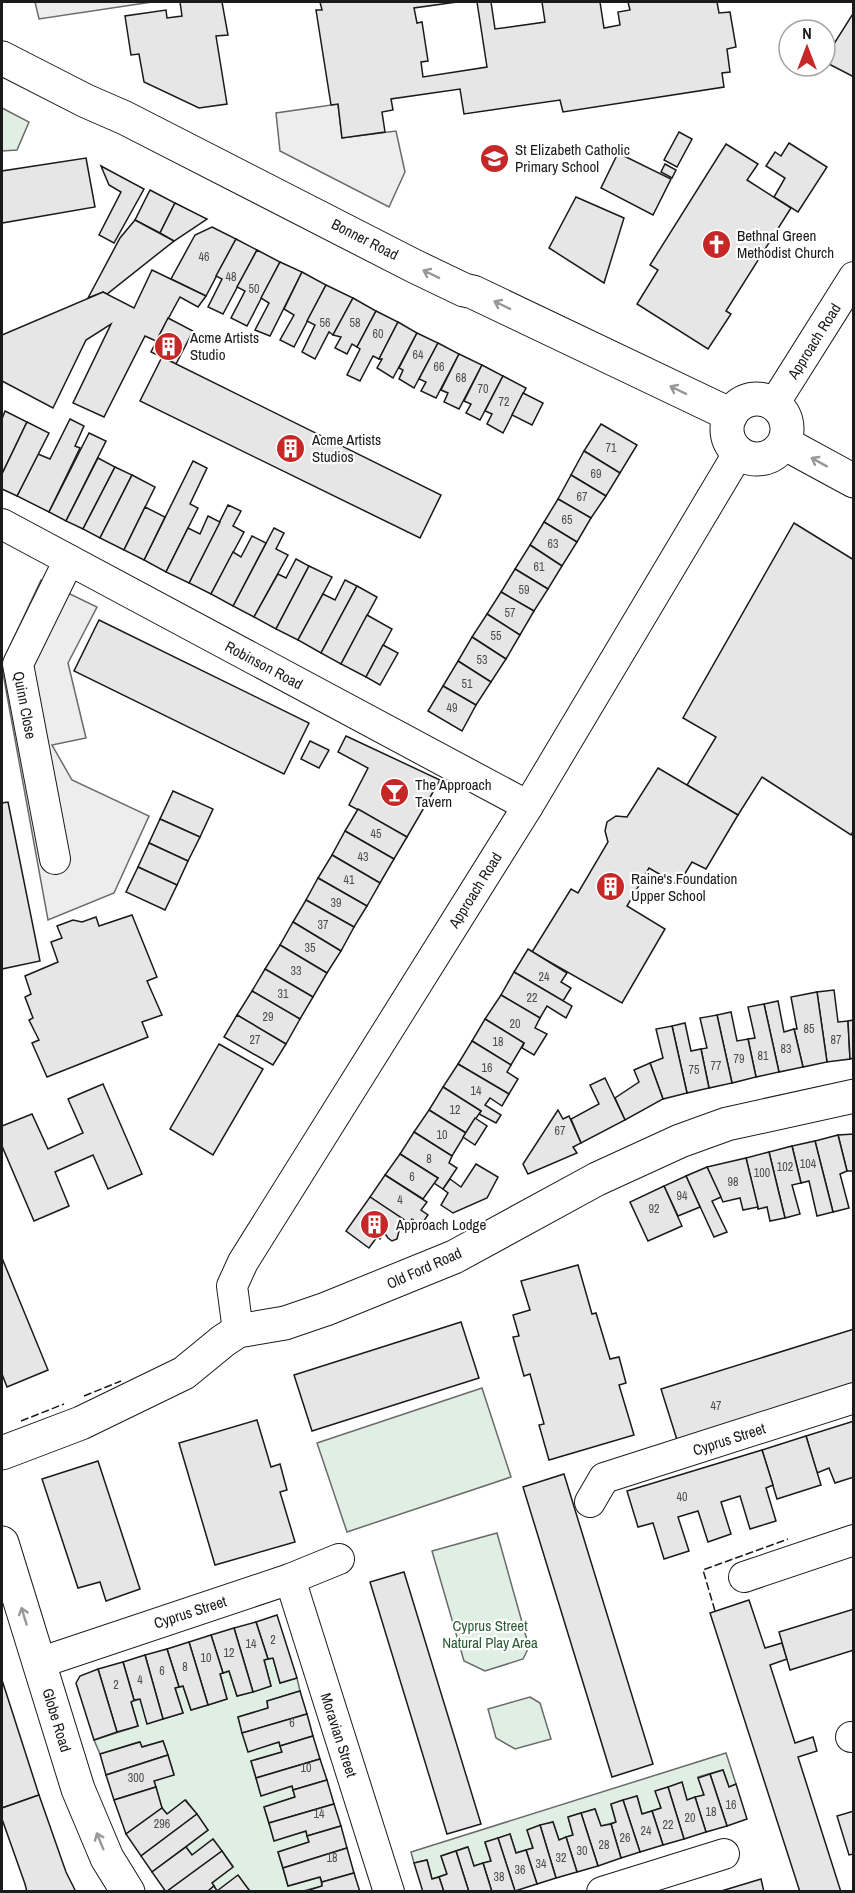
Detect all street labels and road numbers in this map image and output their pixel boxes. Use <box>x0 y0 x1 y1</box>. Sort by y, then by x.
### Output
street label: Bonner Road <box>328 213 402 265</box>
street label: Approach Road <box>782 299 846 384</box>
street label: Robinson Road <box>221 636 307 694</box>
street label: Quinn Close <box>8 669 42 741</box>
street label: Approach Road <box>443 848 507 933</box>
street label: Old Ford Road <box>383 1242 465 1294</box>
street label: Cyprus Street <box>690 1417 769 1461</box>
street label: Cyprus Street <box>151 1590 230 1634</box>
street label: Globe Road <box>37 1686 77 1754</box>
street label: Moravian Street <box>315 1690 363 1780</box>

